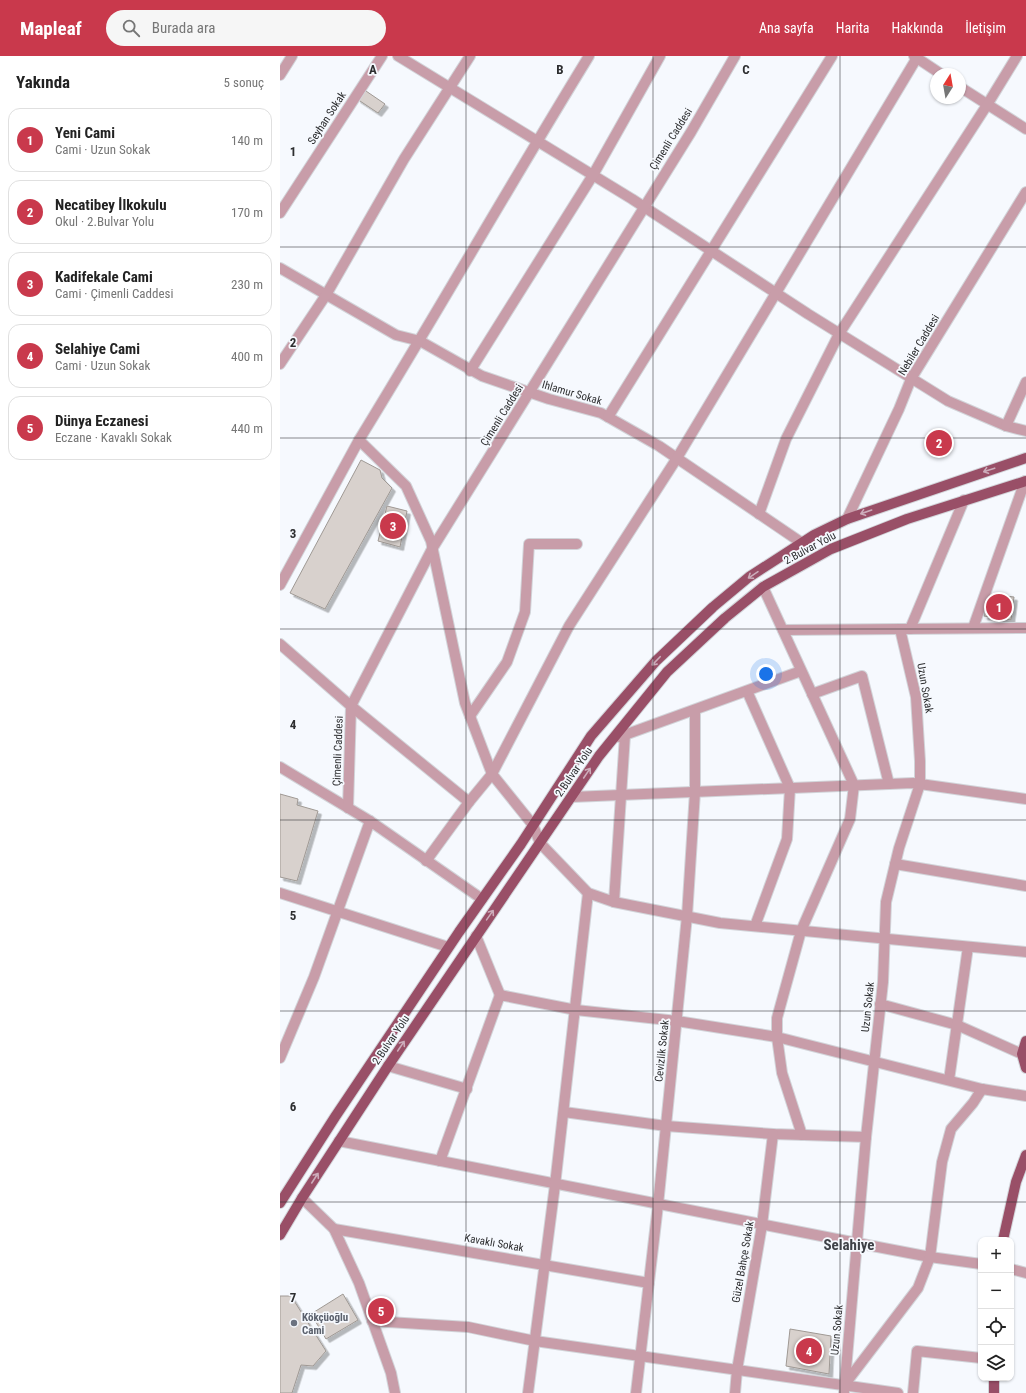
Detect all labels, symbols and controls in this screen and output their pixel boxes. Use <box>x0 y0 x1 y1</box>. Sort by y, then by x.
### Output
search box <box>106 10 386 46</box>
text: Mapleaf <box>20 17 82 40</box>
icon: search <box>120 17 142 39</box>
text: Burada ara <box>152 19 215 37</box>
text: Ana sayfa <box>759 20 814 36</box>
text: Harita <box>836 20 869 36</box>
text: Hakkında <box>891 20 943 36</box>
text: İletişim <box>965 20 1006 36</box>
text: A <box>369 62 377 77</box>
text: B <box>556 62 564 77</box>
text: C <box>742 62 750 77</box>
north arrow <box>930 68 966 104</box>
text: Yakında <box>16 72 70 92</box>
text: 5 sonuç <box>224 75 264 90</box>
street label: Seyhan Sokak <box>305 89 349 147</box>
street label: Çimenli Caddesi <box>647 106 695 172</box>
text: Yeni Cami <box>55 124 115 142</box>
text: 1 <box>27 133 33 148</box>
text: 140 m <box>231 133 263 148</box>
text: Cami · Uzun Sokak <box>55 142 150 157</box>
text: 1 <box>290 144 296 159</box>
text: Necatibey İlkokulu <box>55 196 167 214</box>
text: 2 <box>27 205 33 220</box>
text: 170 m <box>231 205 263 220</box>
text: Okul · 2.Bulvar Yolu <box>55 214 154 229</box>
text: Kadifekale Cami <box>55 268 153 286</box>
text: 3 <box>27 277 33 292</box>
text: 230 m <box>231 277 263 292</box>
text: Cami · Çimenli Caddesi <box>55 286 174 301</box>
street label: Nebiler Caddesi <box>896 312 942 378</box>
text: 2 <box>290 335 297 350</box>
text: Selahiye Cami <box>55 340 140 358</box>
text: 4 <box>27 349 33 364</box>
text: 400 m <box>231 349 263 364</box>
text: Cami · Uzun Sokak <box>55 358 150 373</box>
street label: Ihlamur Sokak <box>541 378 604 408</box>
street label: Çimenli Caddesi <box>478 382 526 448</box>
text: Dünya Eczanesi <box>55 412 148 430</box>
text: 5 <box>27 421 33 436</box>
text: 440 m <box>231 421 263 436</box>
pin: 2 <box>926 428 952 458</box>
text: Eczane · Kavaklı Sokak <box>55 430 172 445</box>
one-way arrow <box>983 467 996 474</box>
one-way arrow <box>860 509 873 516</box>
pin: 3 <box>380 511 406 541</box>
text: 3 <box>290 526 296 541</box>
street label: 2.Bulvar Yolu <box>782 529 838 567</box>
one-way arrow <box>748 571 759 579</box>
pin: 1 <box>986 592 1012 622</box>
one-way arrow <box>652 656 661 666</box>
street label: Uzun Sokak <box>914 662 936 714</box>
your location <box>756 664 776 684</box>
street label: Çimenli Caddesi <box>330 716 346 786</box>
text: 4 <box>290 717 297 732</box>
street label: 2.Bulvar Yolu <box>553 745 595 799</box>
one-way arrow <box>583 768 592 779</box>
text: 5 <box>290 908 297 923</box>
one-way arrow <box>486 910 494 921</box>
street label: Uzun Sokak <box>859 981 877 1033</box>
street label: 2.Bulvar Yolu <box>370 1013 412 1067</box>
street label: Cevizlik Sokak <box>652 1019 672 1083</box>
one-way arrow <box>397 1041 405 1052</box>
text: 6 <box>290 1099 297 1114</box>
one-way arrow <box>311 1173 319 1184</box>
street label: Güzel Bahçe Sokak <box>729 1220 757 1304</box>
street label: Kavaklı Sokak <box>463 1231 525 1255</box>
district label: Selahiye <box>823 1236 875 1254</box>
map controls <box>978 1237 1014 1381</box>
button: + <box>978 1237 1014 1273</box>
button: − <box>978 1273 1014 1309</box>
text: 7 <box>290 1290 297 1305</box>
pin: 5 <box>368 1296 394 1326</box>
street label: Uzun Sokak <box>828 1304 846 1356</box>
button: locate <box>978 1309 1014 1345</box>
place label: Kökçüoğlu Cami <box>302 1311 348 1337</box>
marker: Kökçüoğlu Cami <box>289 1318 299 1328</box>
pin: 4 <box>796 1336 822 1366</box>
button: layers <box>978 1345 1014 1381</box>

